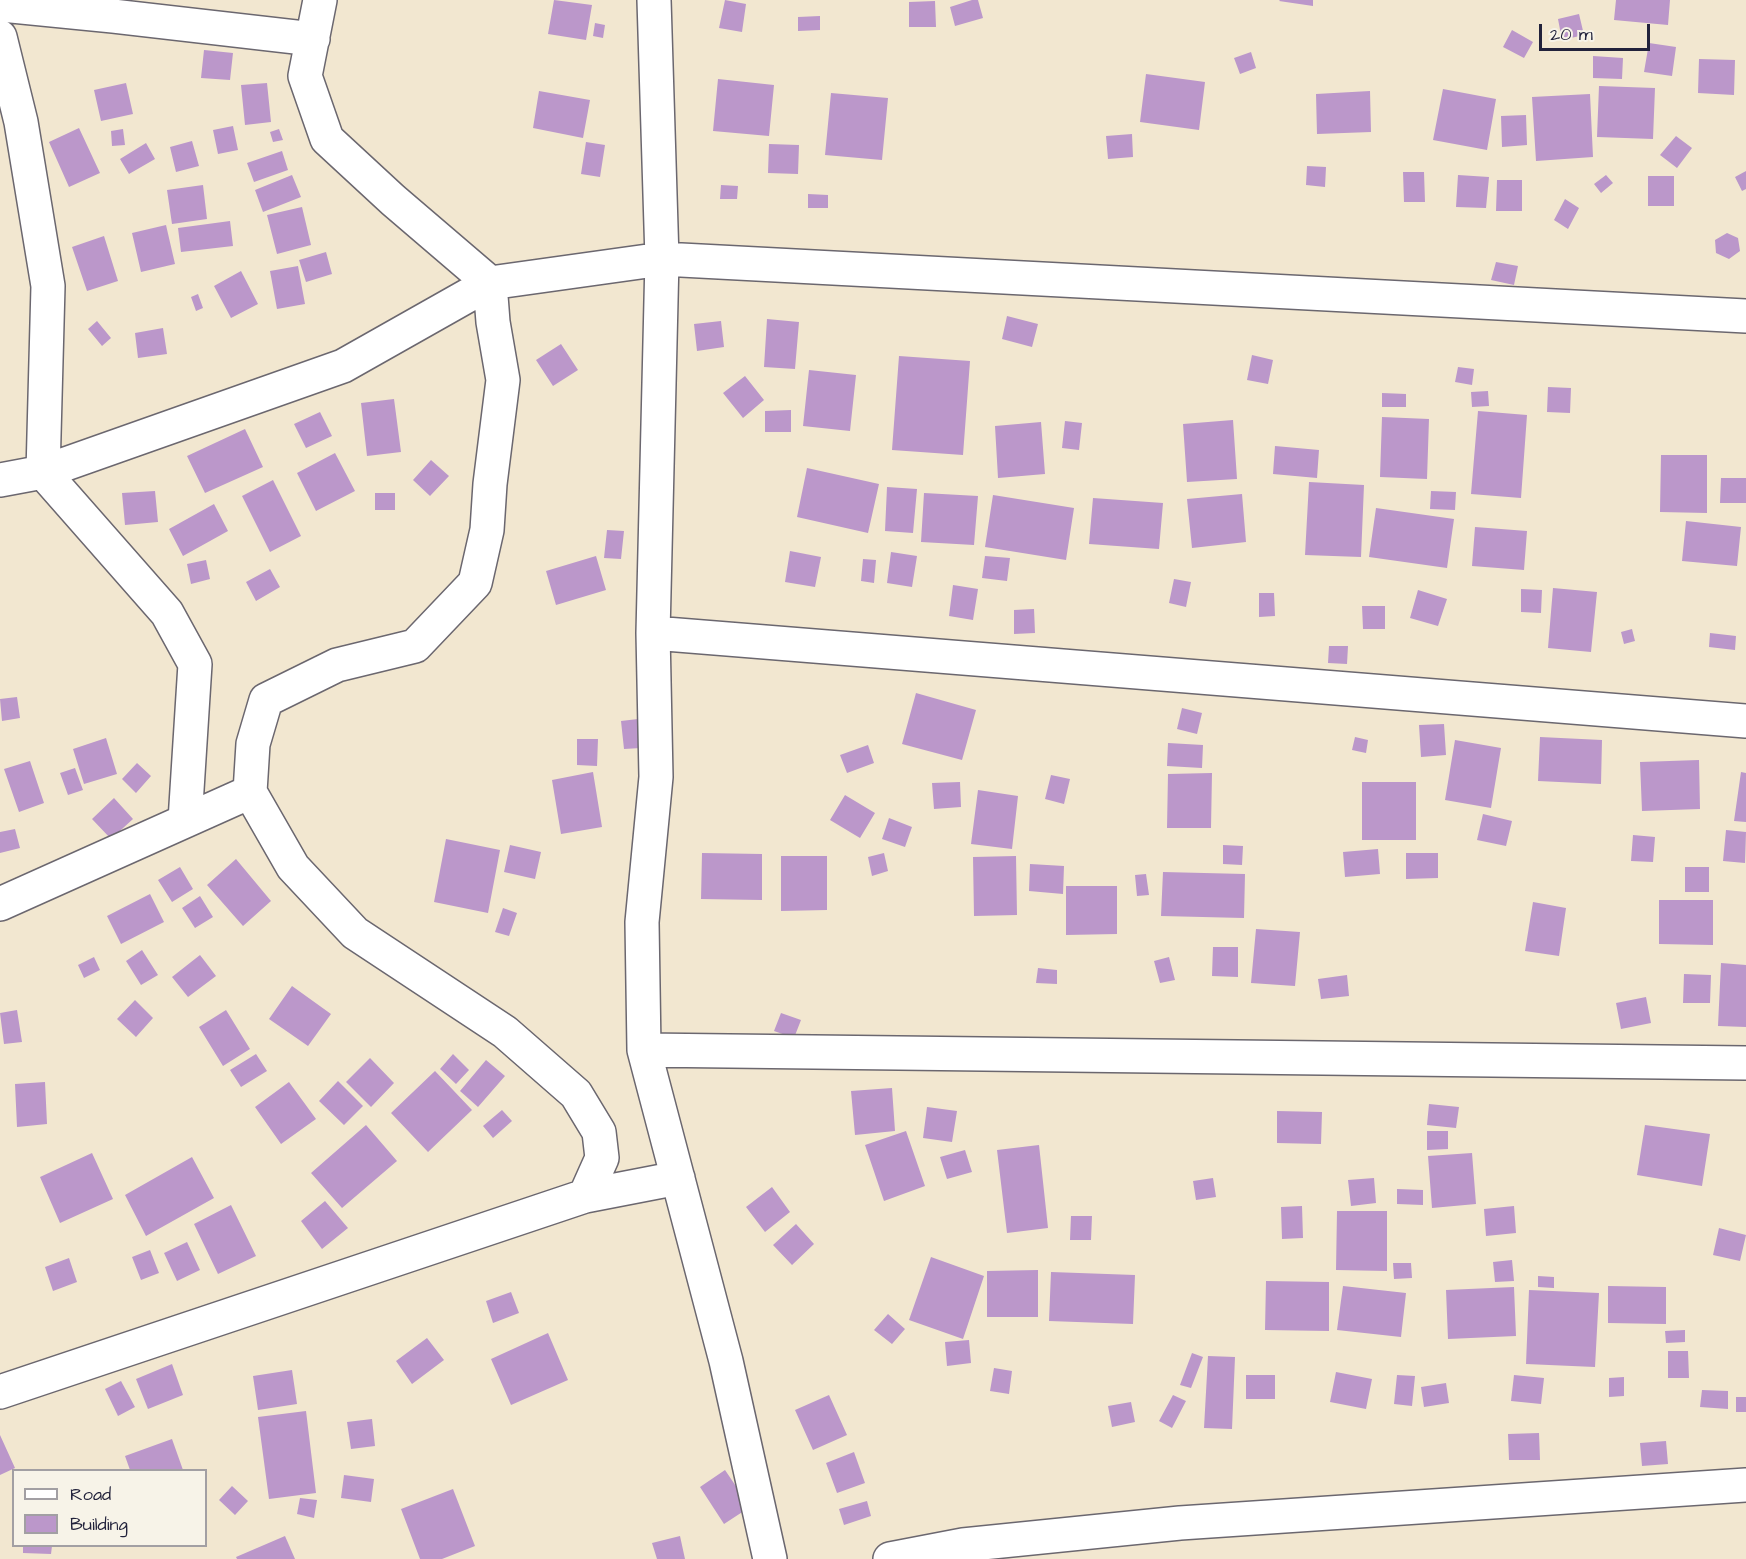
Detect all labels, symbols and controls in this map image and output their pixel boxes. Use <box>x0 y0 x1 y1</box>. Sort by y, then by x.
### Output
scale bar <box>1542 12 1653 50</box>
text: 20 m <box>1550 22 1593 47</box>
legend <box>12 1469 207 1547</box>
text: Road <box>70 1482 111 1507</box>
text: Building <box>70 1512 128 1537</box>

